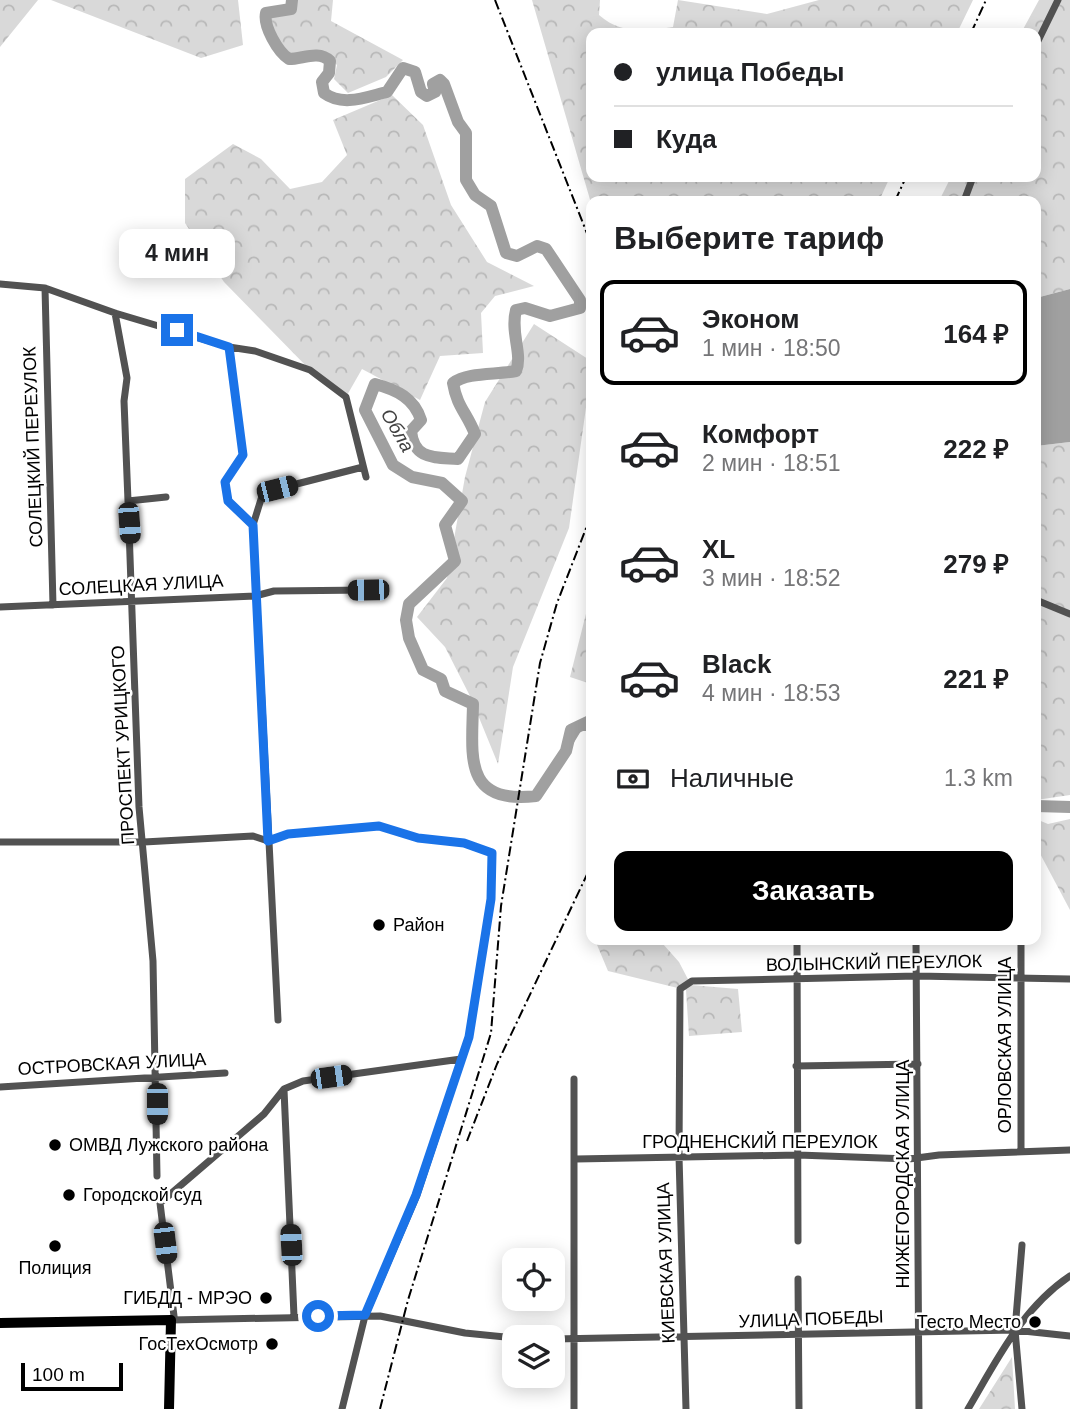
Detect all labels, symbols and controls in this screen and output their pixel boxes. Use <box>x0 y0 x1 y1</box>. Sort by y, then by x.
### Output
text: улица Победы <box>656 57 844 87</box>
text: Куда <box>656 124 717 154</box>
text: Выберите тариф <box>614 220 884 256</box>
callout: 4 мин <box>119 229 235 278</box>
text: 4 мин <box>145 240 209 266</box>
icon: car <box>618 301 681 364</box>
text: Эконом <box>702 304 800 334</box>
route end <box>161 314 193 346</box>
text: 164 ₽ <box>943 319 1009 349</box>
text: 1 мин · 18:50 <box>702 335 841 361</box>
street label: СОЛЕЦКИЙ ПЕРЕУЛОК <box>18 346 47 548</box>
water label: Обла <box>377 405 418 456</box>
icon: car <box>618 416 681 479</box>
text: Комфорт <box>702 419 819 449</box>
text: 222 ₽ <box>943 434 1009 464</box>
text: 2 мин · 18:51 <box>702 450 841 476</box>
car <box>255 474 300 504</box>
car <box>118 501 141 545</box>
icon: car <box>618 531 681 594</box>
text: XL <box>702 534 735 564</box>
text: 279 ₽ <box>943 549 1009 579</box>
text: 3 мин · 18:52 <box>702 565 841 591</box>
street label: СОЛЕЦКАЯ УЛИЦА <box>58 571 224 599</box>
car <box>347 579 390 601</box>
street label: ПРОСПЕКТ УРИЦКОГО <box>108 645 138 845</box>
icon: car <box>618 646 681 709</box>
text: Black <box>702 649 771 679</box>
text: 221 ₽ <box>943 664 1009 694</box>
text: 4 мин · 18:53 <box>702 680 841 706</box>
icon: cash <box>614 760 652 798</box>
text: Наличные <box>670 763 794 793</box>
text: 1.3 km <box>944 765 1013 791</box>
button: Заказать <box>614 851 1013 931</box>
place label: Район <box>393 915 444 935</box>
marker: Район <box>371 917 387 933</box>
street label: ВОЛЫНСКИЙ ПЕРЕУЛОК <box>766 950 983 975</box>
street label: ОРЛОВСКАЯ УЛИЦА <box>995 957 1015 1133</box>
street label: ОСТРОВСКАЯ УЛИЦА <box>17 1049 207 1079</box>
street label: НИЖЕГОРОДСКАЯ УЛИЦА <box>893 1059 913 1289</box>
car <box>309 1064 354 1090</box>
car <box>147 1083 168 1125</box>
street label: ГРОДНЕНСКИЙ ПЕРЕУЛОК <box>642 1131 878 1152</box>
place label: ОМВД Лужского района <box>69 1135 269 1155</box>
marker: ОМВД Лужского района <box>47 1137 63 1153</box>
street label: КИЕВСКАЯ УЛИЦА <box>653 1182 679 1344</box>
place label: Городской суд <box>83 1185 202 1205</box>
marker: Городской суд <box>61 1187 77 1203</box>
car <box>153 1221 178 1265</box>
car <box>280 1223 303 1267</box>
marker: Полиция <box>47 1238 63 1254</box>
map controls <box>502 1248 565 1388</box>
button: locate <box>502 1248 565 1311</box>
place label: Полиция <box>18 1258 92 1278</box>
place label: ГИБДД - МРЭО <box>123 1288 252 1308</box>
marker: ГИБДД - МРЭО <box>258 1290 274 1306</box>
route start <box>302 1300 334 1332</box>
street label: УЛИЦА ПОБЕДЫ <box>738 1306 884 1332</box>
place label: Тесто Место <box>917 1312 1021 1332</box>
marker: Тесто Место <box>1027 1314 1043 1330</box>
button: layers <box>502 1325 565 1388</box>
place label: ГосТехОсмотр <box>139 1334 258 1354</box>
marker: ГосТехОсмотр <box>264 1336 280 1352</box>
scale bar <box>21 1360 122 1392</box>
text: 100 m <box>32 1364 85 1385</box>

